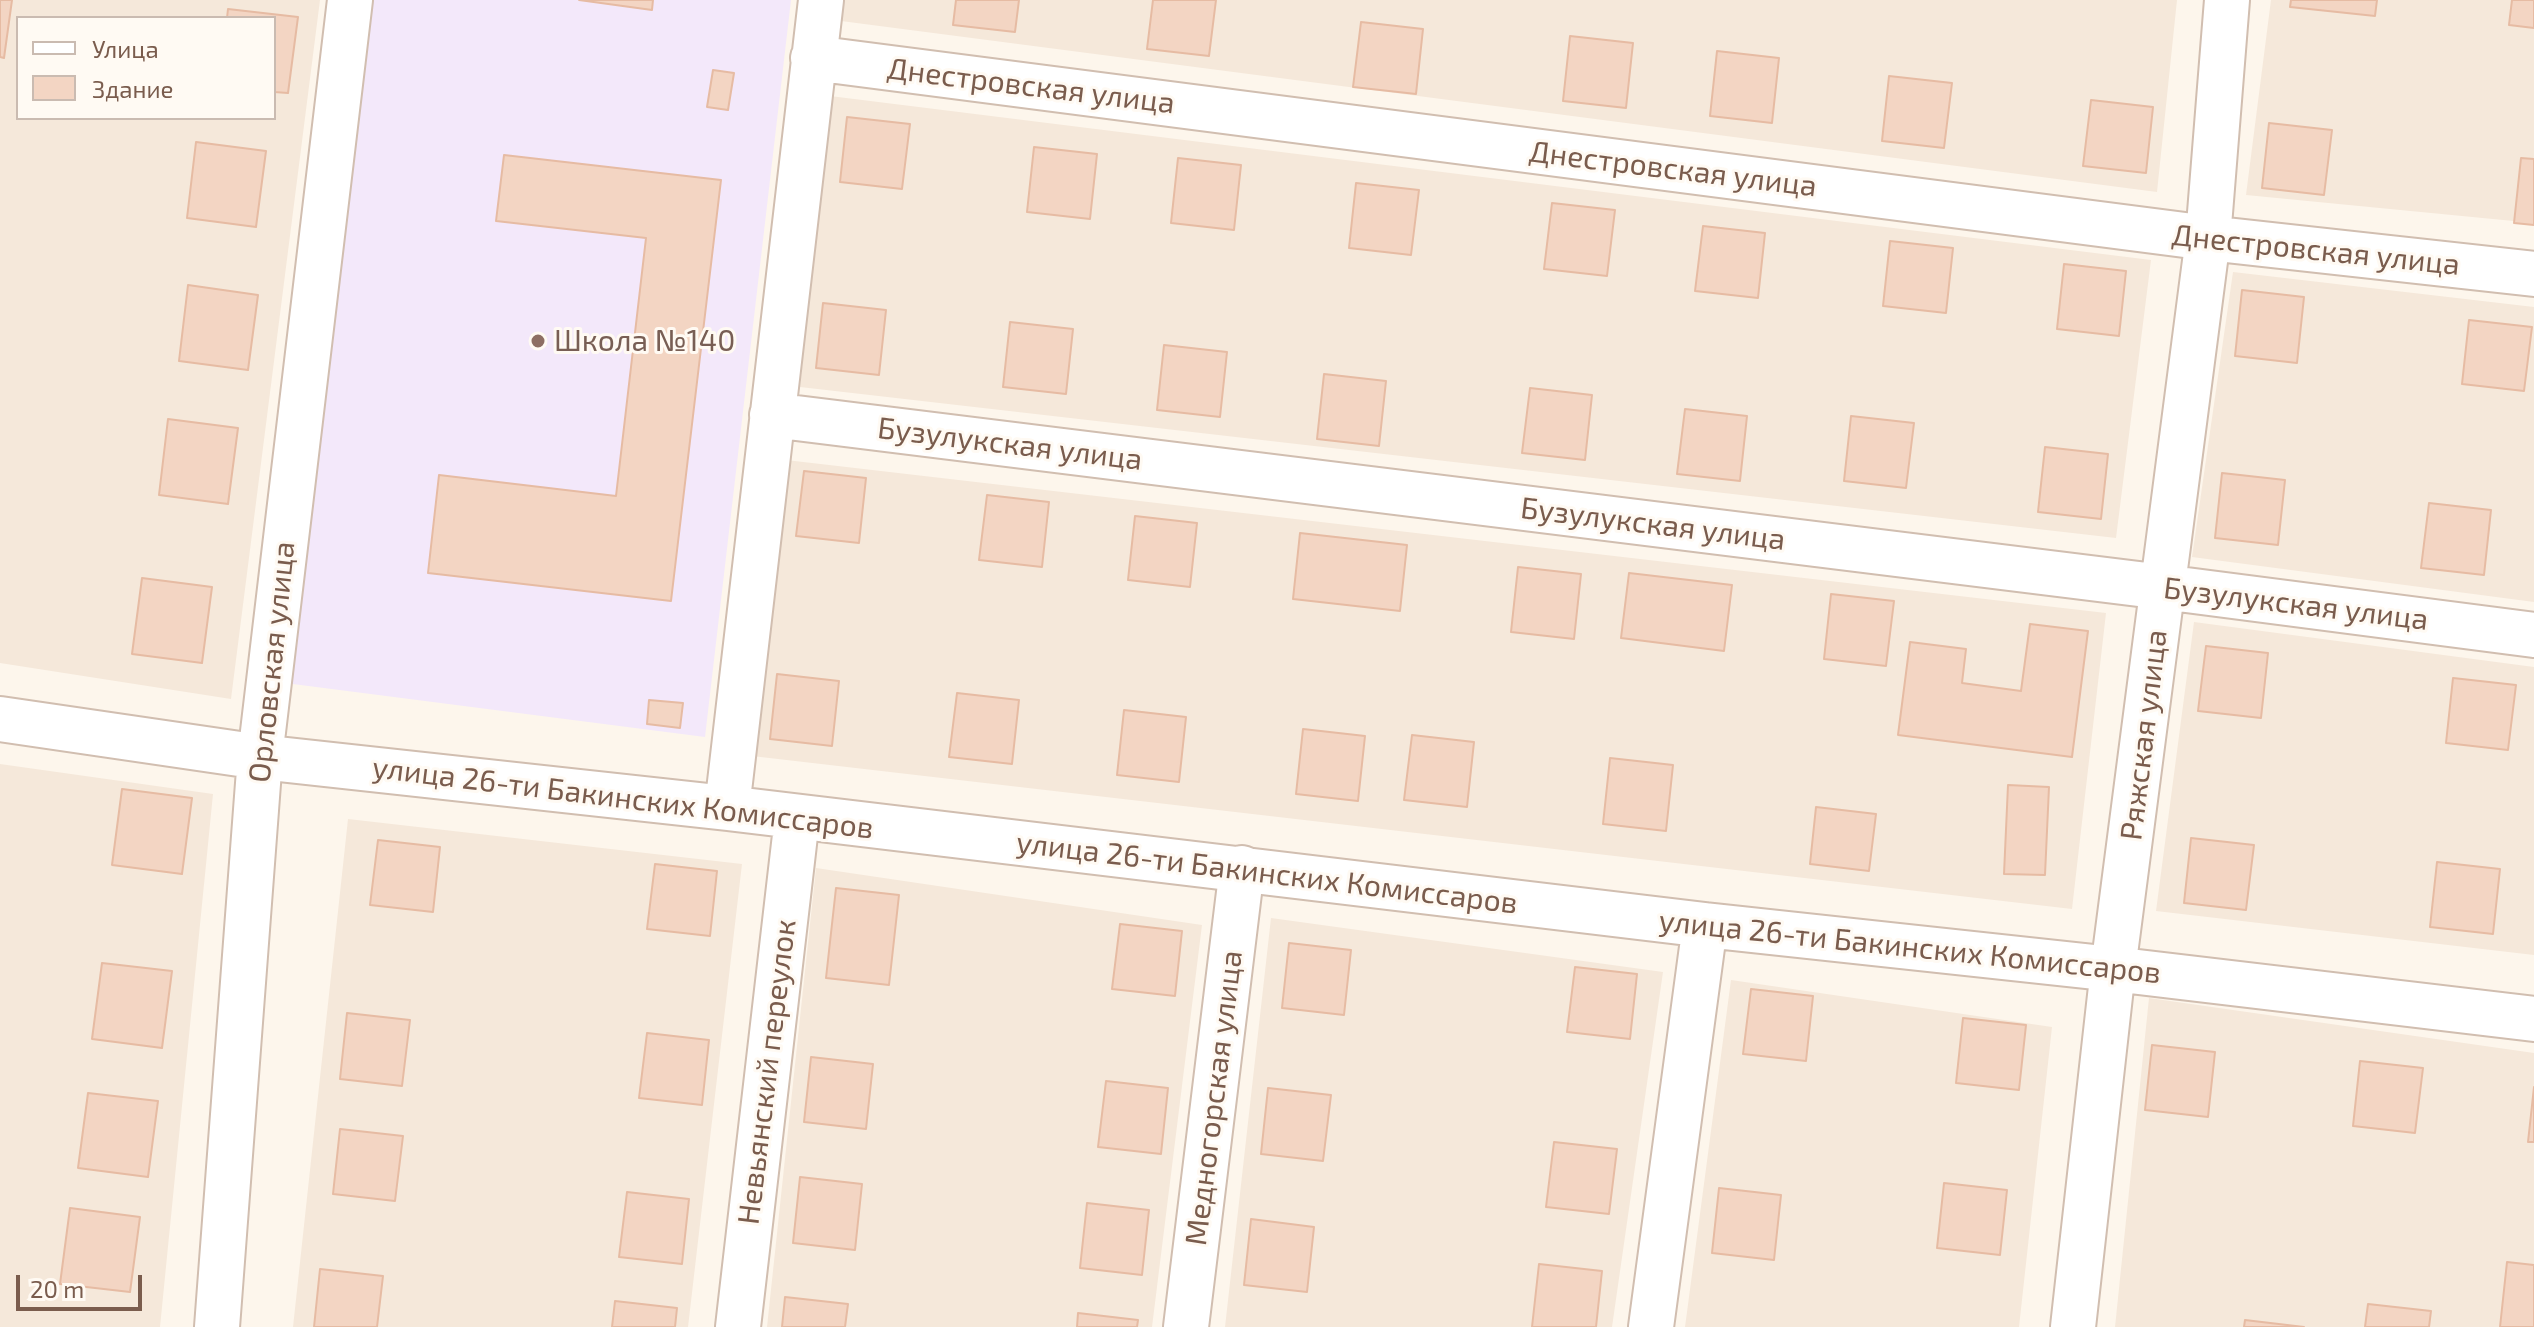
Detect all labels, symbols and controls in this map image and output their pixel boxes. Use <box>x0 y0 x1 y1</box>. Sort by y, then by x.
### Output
legend <box>16 16 276 120</box>
text: Улица <box>92 34 159 63</box>
street label: Днестровская улица <box>885 51 1177 121</box>
text: Здание <box>92 74 174 103</box>
street label: Днестровская улица <box>1527 134 1819 204</box>
street label: Днестровская улица <box>2170 217 2462 283</box>
place label: Школа №140 <box>554 323 735 359</box>
marker: Школа №140 <box>529 332 547 350</box>
street label: Бузулукская улица <box>876 410 1144 478</box>
street label: Бузулукская улица <box>1519 490 1787 558</box>
street label: Орловская улица <box>241 540 303 784</box>
street label: Бузулукская улица <box>2162 570 2430 638</box>
street label: Ряжская улица <box>2113 628 2175 842</box>
street label: улица 26-ти Бакинских Комиссаров <box>370 749 876 847</box>
street label: улица 26-ти Бакинских Комиссаров <box>1014 824 1520 922</box>
street label: улица 26-ти Бакинских Комиссаров <box>1657 903 2163 991</box>
street label: Невьянский переулок <box>730 918 804 1226</box>
street label: Медногорская улица <box>1178 948 1250 1248</box>
scale bar <box>20 1259 146 1309</box>
text: 20 m <box>30 1274 84 1303</box>

